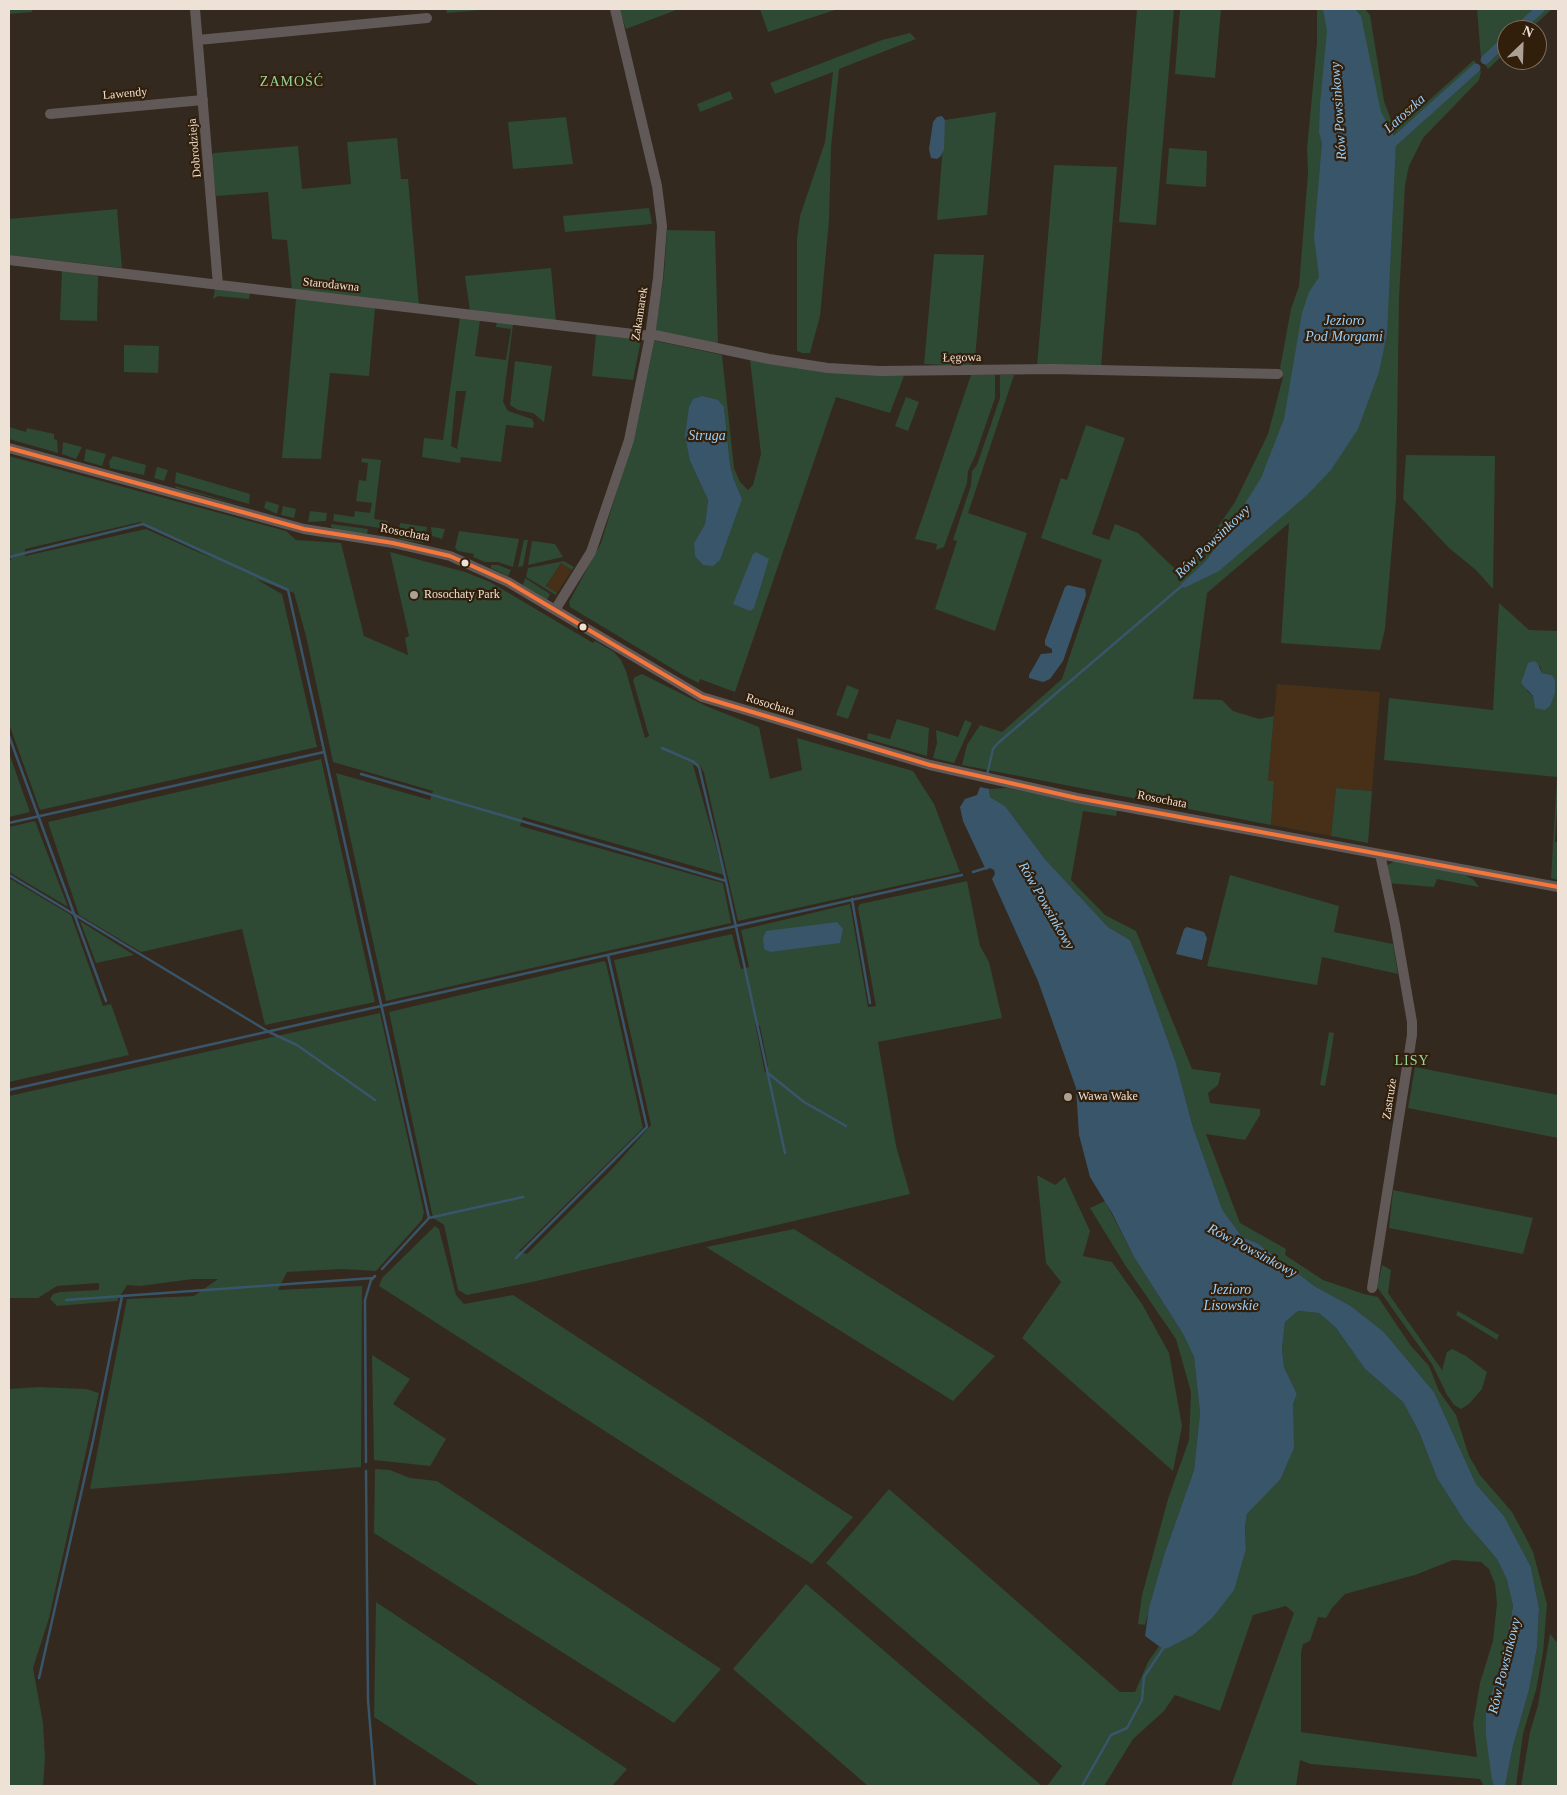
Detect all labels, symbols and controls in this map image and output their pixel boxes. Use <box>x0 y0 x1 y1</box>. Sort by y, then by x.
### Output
north arrow <box>1497 20 1547 70</box>
text: N <box>1520 23 1536 41</box>
water label: Rów Powsinkowy <box>1327 61 1351 161</box>
district label: ZAMOŚĆ <box>259 74 325 90</box>
street label: Lawendy <box>102 85 148 103</box>
water label: Latoszka <box>1381 91 1429 137</box>
street label: Dobrodzieja <box>185 118 205 178</box>
street label: Starodawna <box>302 275 360 295</box>
street label: Zakamarek <box>629 286 651 342</box>
water label: Jezioro Pod Morgami <box>1305 313 1383 346</box>
street label: Łęgowa <box>943 350 981 366</box>
water label: Struga <box>688 428 726 444</box>
water label: Rów Powsinkowy <box>1172 502 1254 582</box>
street label: Rosochata <box>379 521 431 545</box>
unlabelled marker <box>460 558 470 568</box>
place label: Rosochaty Park <box>424 588 500 602</box>
marker: Rosochaty Park <box>408 589 420 601</box>
unlabelled marker <box>578 622 588 632</box>
street label: Rosochata <box>744 691 796 719</box>
street label: Rosochata <box>1136 788 1188 812</box>
water label: Rów Powsinkowy <box>1014 859 1078 953</box>
district label: LISY <box>1394 1053 1430 1069</box>
street label: Zastruże <box>1380 1077 1400 1121</box>
place label: Wawa Wake <box>1078 1090 1138 1104</box>
marker: Wawa Wake <box>1062 1091 1074 1103</box>
water label: Rów Powsinkowy <box>1205 1220 1299 1282</box>
water label: Jezioro Lisowskie <box>1203 1282 1259 1314</box>
water label: Rów Powsinkowy <box>1485 1616 1525 1716</box>

